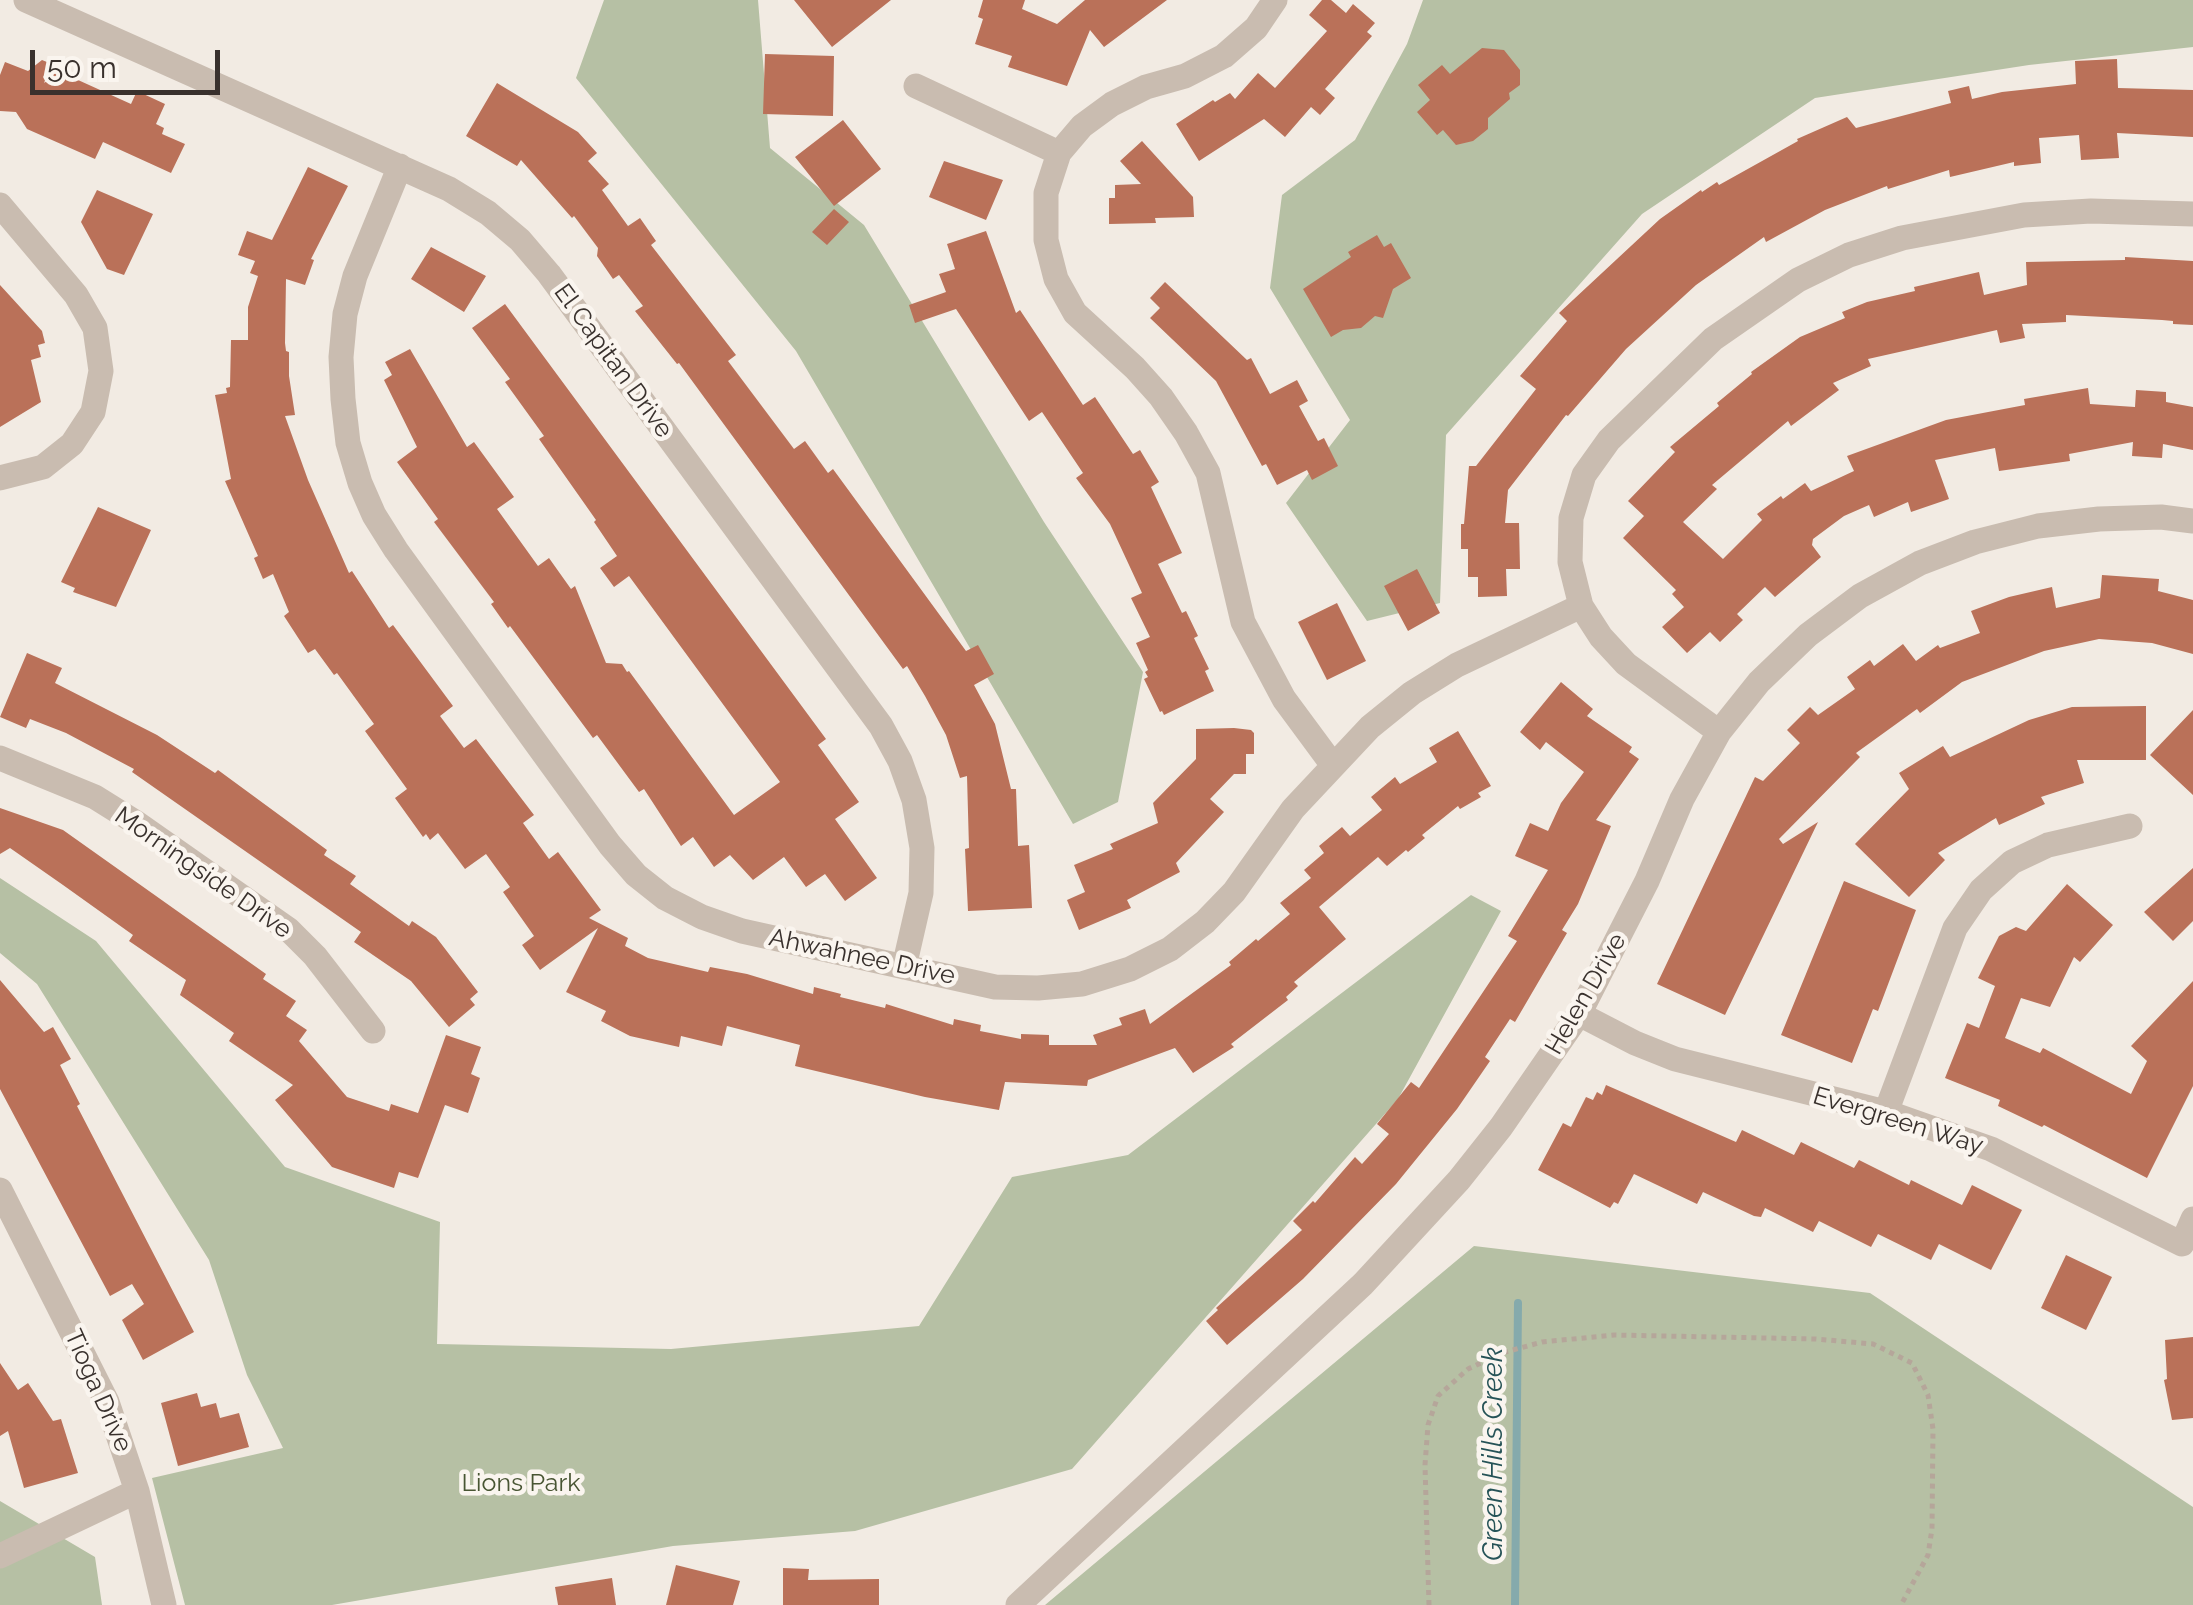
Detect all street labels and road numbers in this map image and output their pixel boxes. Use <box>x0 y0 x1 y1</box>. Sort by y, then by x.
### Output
street label: El Capitan Drive <box>547 278 679 444</box>
street label: Morningside Drive <box>109 801 297 945</box>
street label: Ahwahnee Drive <box>766 923 958 991</box>
street label: Helen Drive <box>1539 928 1633 1060</box>
street label: Evergreen Way <box>1809 1081 1987 1161</box>
street label: Tioga Drive <box>58 1325 138 1457</box>

